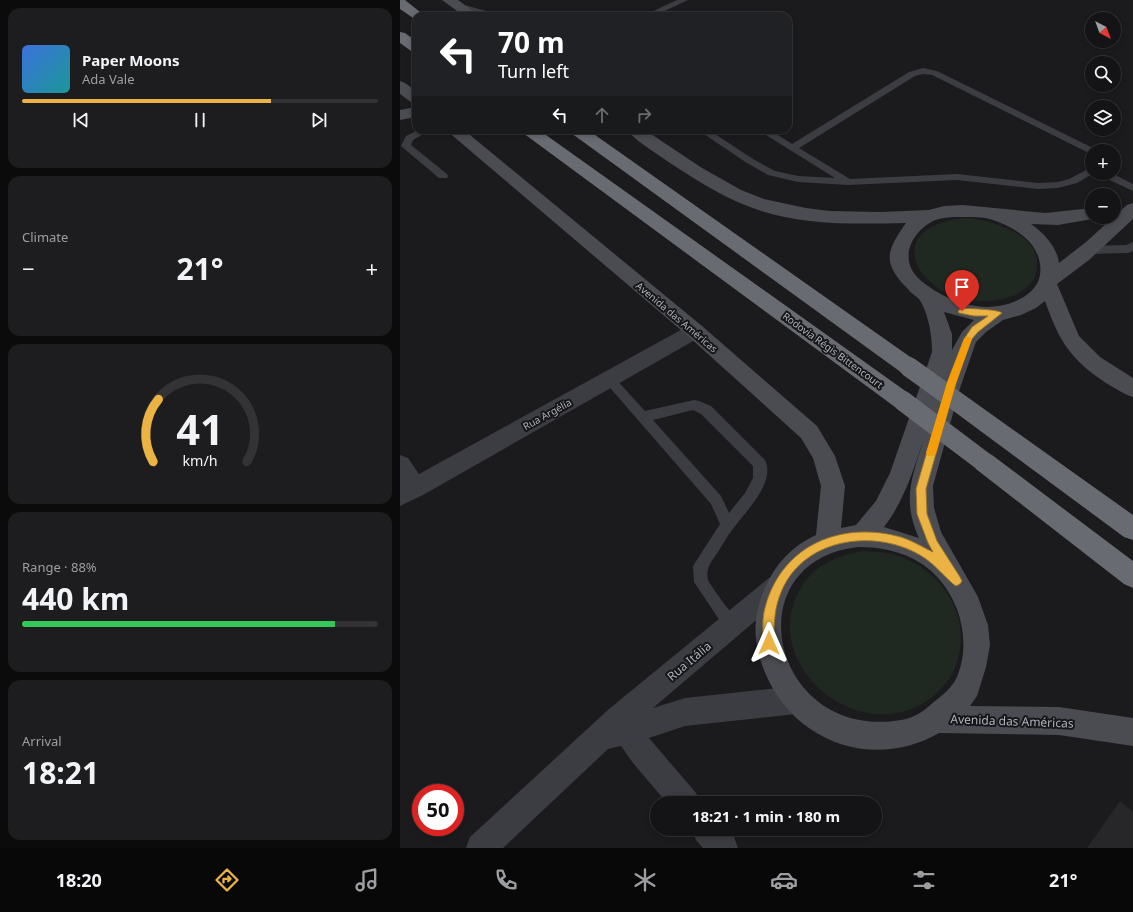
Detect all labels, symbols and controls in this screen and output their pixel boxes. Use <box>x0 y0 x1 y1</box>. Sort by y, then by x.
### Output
north arrow <box>1085 12 1121 48</box>
map controls <box>1085 12 1121 224</box>
text: 70 m <box>498 23 565 61</box>
icon: left <box>432 28 484 80</box>
text: Paper Moons <box>82 50 180 70</box>
button: search <box>1085 56 1121 92</box>
text: Turn left <box>498 59 569 83</box>
text: Ada Vale <box>82 70 135 88</box>
button: layers <box>1085 100 1121 136</box>
icon: left <box>549 104 571 126</box>
icon: ahead <box>591 104 613 126</box>
icon: right <box>633 104 655 126</box>
icon: previous <box>70 109 92 131</box>
icon: pause <box>189 109 211 131</box>
icon: next <box>308 109 330 131</box>
button: + <box>1085 144 1121 180</box>
button: − <box>1085 188 1121 224</box>
text: Climate <box>22 228 68 246</box>
text: 21° <box>176 248 224 289</box>
text: − <box>22 253 35 283</box>
text: + <box>365 253 378 283</box>
pin <box>945 270 979 311</box>
icon: arrive <box>951 276 973 298</box>
street label: Avenida das Américas <box>633 279 721 355</box>
street label: Rodovia Régis Bittencourt <box>780 309 886 391</box>
street label: Rua Argélia <box>520 395 574 433</box>
text: 41 <box>176 401 224 457</box>
text: km/h <box>182 451 218 470</box>
text: Range · 88% <box>22 558 97 576</box>
text: 440 km <box>22 578 129 619</box>
position arrow <box>748 622 790 664</box>
street label: Rua Itália <box>663 638 715 684</box>
street label: Avenida das Américas <box>950 710 1074 732</box>
text: Arrival <box>22 732 62 750</box>
text: 18:21 <box>22 752 99 793</box>
speed limit sign: 50 <box>412 784 464 836</box>
text: 18:21 · 1 min · 180 m <box>692 806 840 826</box>
icon: directions <box>213 866 241 894</box>
icon: music <box>353 866 381 894</box>
icon: phone <box>492 866 520 894</box>
icon: climate <box>631 866 659 894</box>
icon: car <box>770 866 798 894</box>
icon: filters <box>910 866 938 894</box>
text: 18:20 <box>56 868 102 892</box>
text: 21° <box>1049 868 1077 892</box>

